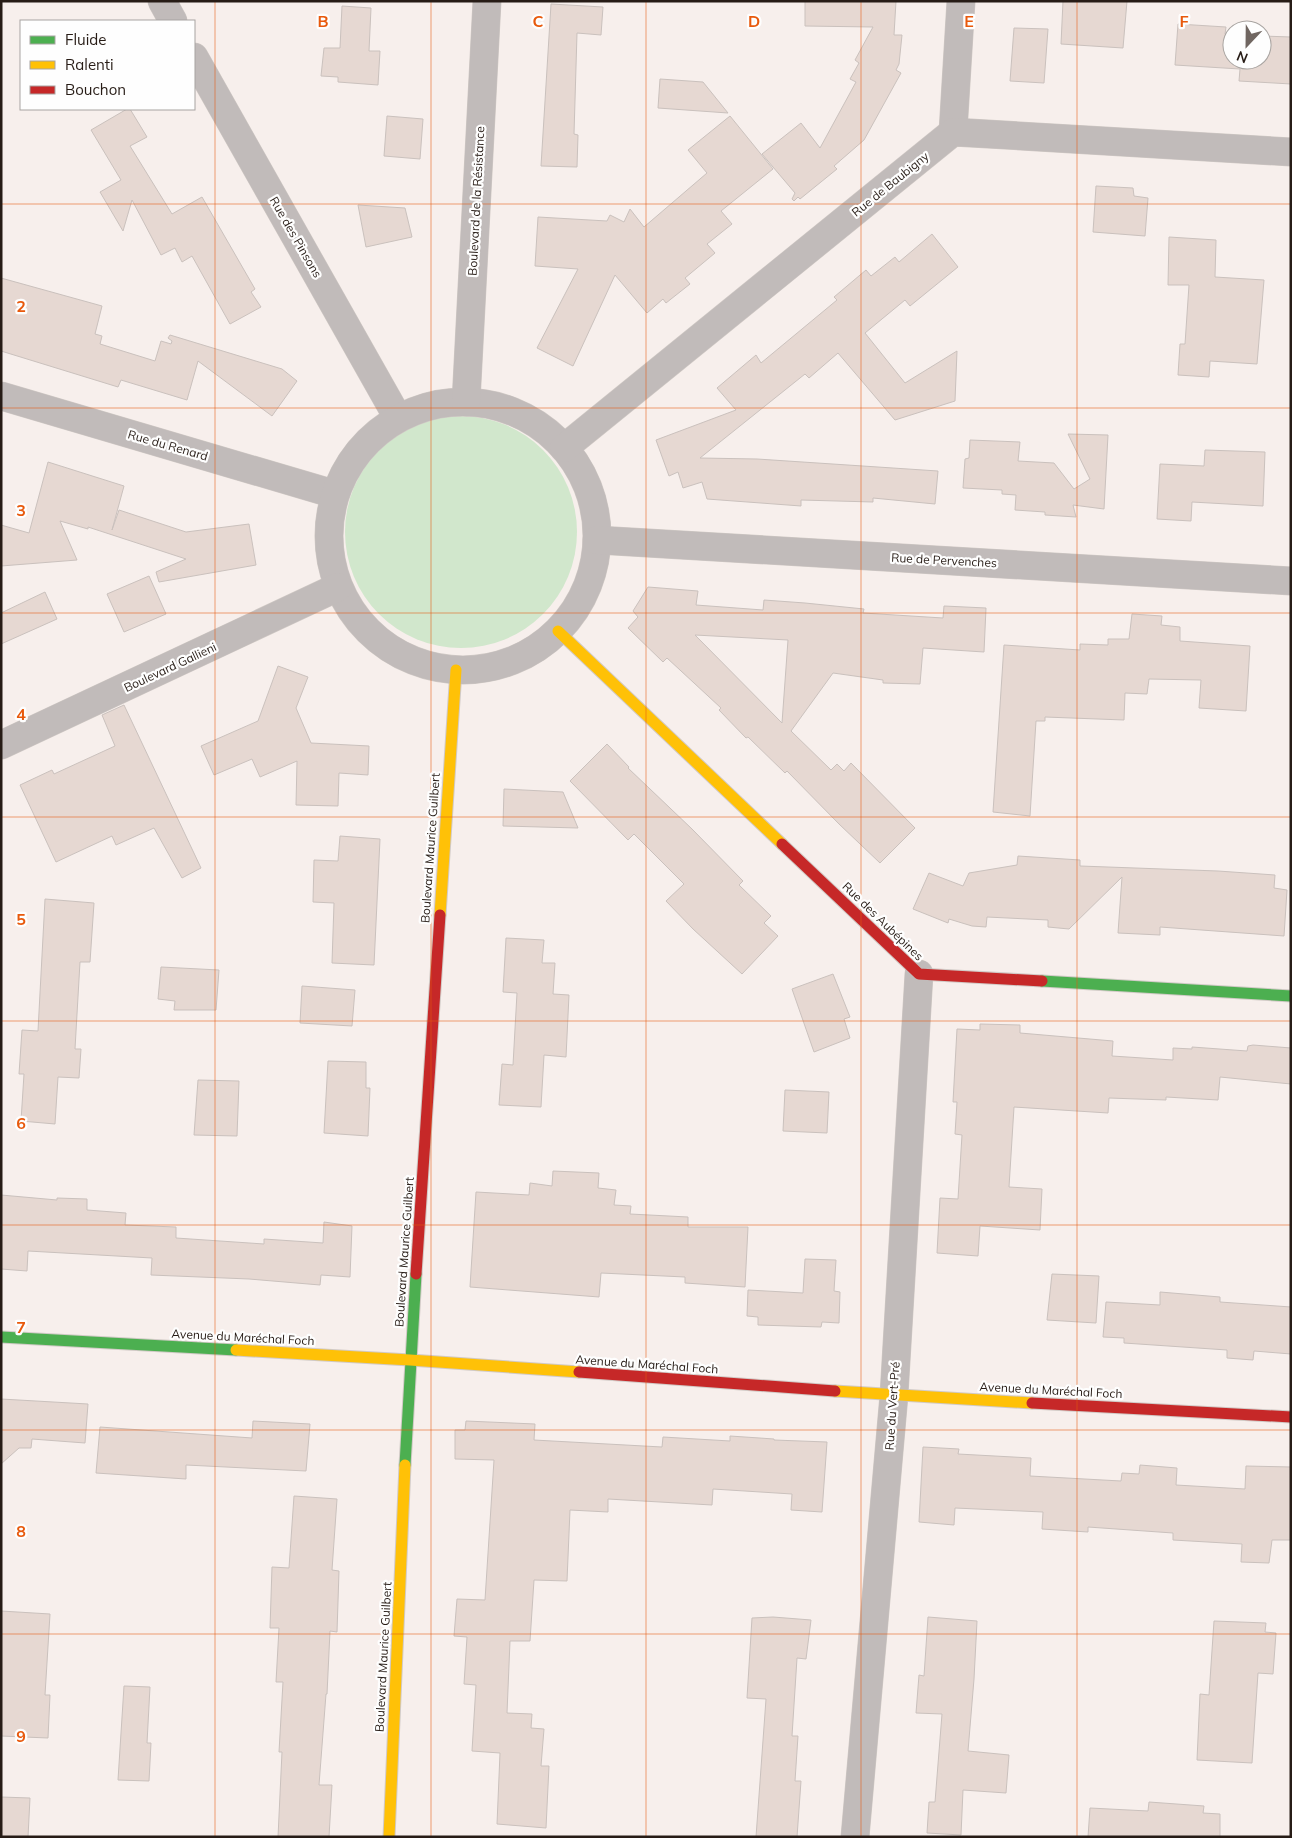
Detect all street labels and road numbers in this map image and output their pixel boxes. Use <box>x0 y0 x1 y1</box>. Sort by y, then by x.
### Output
street label: Boulevard de la Résistance <box>465 126 487 276</box>
street label: Rue de Baubigny <box>848 148 932 220</box>
street label: Rue des Pinsons <box>267 194 325 280</box>
street label: Rue du Renard <box>126 426 210 464</box>
street label: Rue de Pervenches <box>891 550 997 570</box>
street label: Boulevard Gallieni <box>121 639 219 695</box>
street label: Boulevard Maurice Guilbert <box>417 772 443 924</box>
street label: Rue des Aubépines <box>839 879 927 963</box>
street label: Boulevard Maurice Guilbert <box>391 1176 417 1328</box>
street label: Avenue du Maréchal Foch <box>171 1326 315 1348</box>
street label: Avenue du Maréchal Foch <box>575 1352 719 1376</box>
street label: Rue du Vert-Pré <box>881 1361 903 1451</box>
street label: Avenue du Maréchal Foch <box>979 1379 1123 1401</box>
street label: Boulevard Maurice Guilbert <box>372 1581 394 1733</box>

